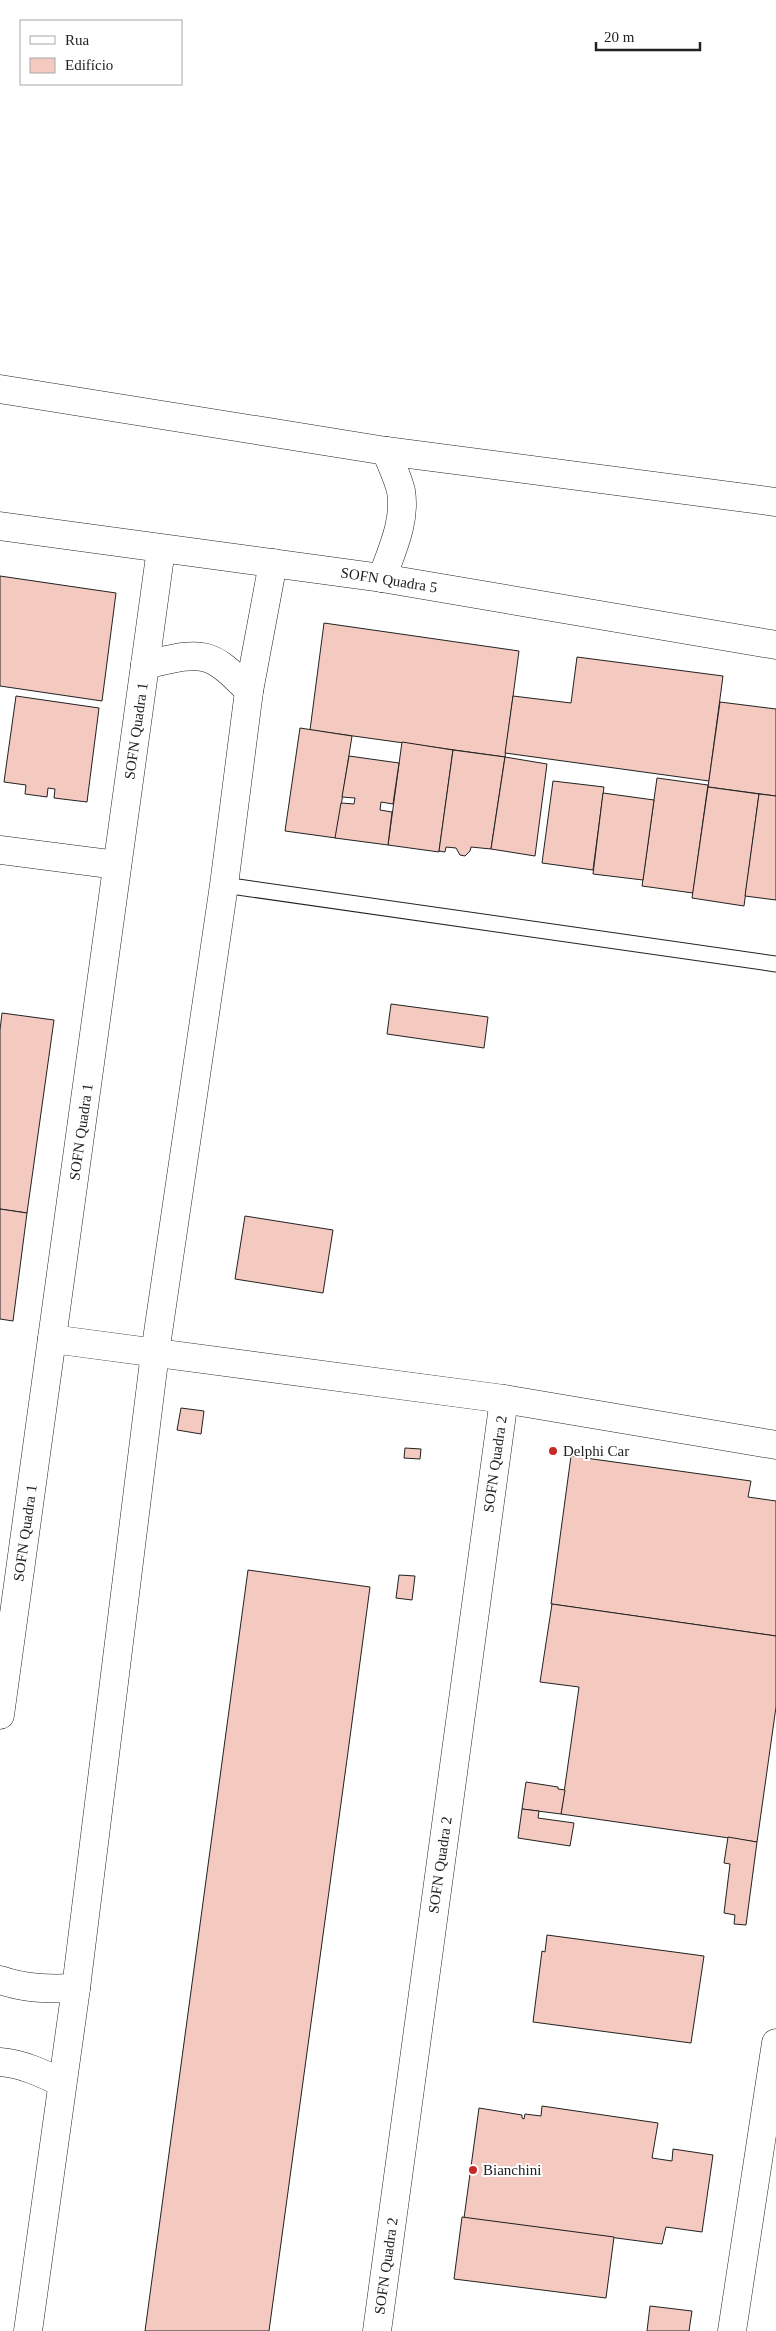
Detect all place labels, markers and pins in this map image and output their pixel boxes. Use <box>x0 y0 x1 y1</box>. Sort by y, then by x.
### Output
place label: Delphi Car <box>563 1443 629 1459</box>
marker: Delphi Car <box>547 1445 559 1457</box>
place label: Bianchini <box>483 2162 541 2178</box>
marker: Bianchini <box>467 2164 479 2176</box>

